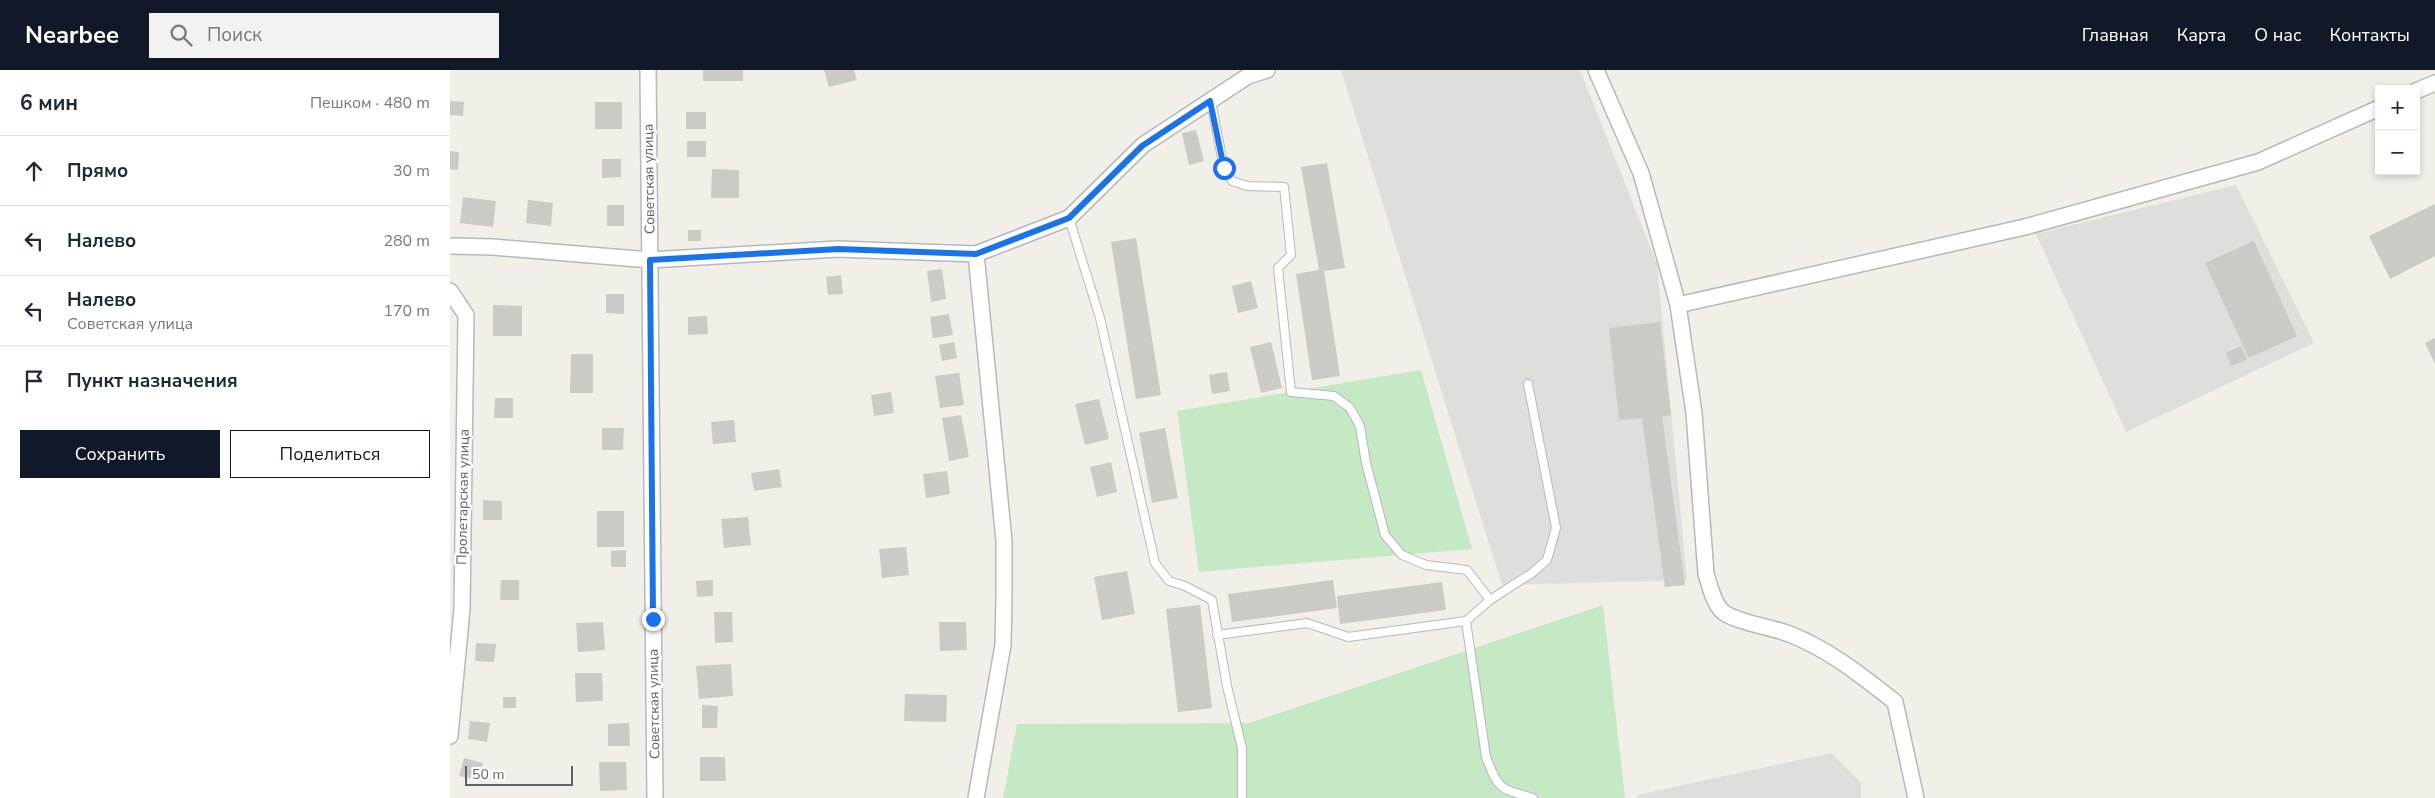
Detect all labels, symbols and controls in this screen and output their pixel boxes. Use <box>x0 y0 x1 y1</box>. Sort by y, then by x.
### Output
search box <box>149 13 499 58</box>
text: Nearbee <box>25 19 119 51</box>
icon: search <box>167 21 195 49</box>
text: Поиск <box>207 22 262 48</box>
text: Главная <box>2082 23 2149 47</box>
text: Карта <box>2177 23 2226 47</box>
text: О нас <box>2254 23 2302 47</box>
text: Контакты <box>2330 23 2410 47</box>
map controls <box>2375 85 2420 175</box>
button: + <box>2375 85 2420 130</box>
text: 6 мин <box>20 89 78 117</box>
text: Пешком · 480 m <box>310 92 430 114</box>
street label: Советская улица <box>639 124 659 234</box>
button: − <box>2375 130 2420 175</box>
icon: ahead <box>20 157 48 185</box>
route start <box>1213 157 1236 180</box>
text: Прямо <box>67 158 128 184</box>
text: 30 m <box>393 160 430 182</box>
icon: left <box>20 227 48 255</box>
text: Налево <box>67 228 136 254</box>
text: 280 m <box>383 230 430 252</box>
text: Налево <box>67 287 136 313</box>
icon: left <box>20 297 48 325</box>
text: 170 m <box>383 300 430 322</box>
text: Советская улица <box>67 313 193 335</box>
icon: arrive <box>20 367 48 395</box>
text: Пункт назначения <box>67 368 238 394</box>
street label: Пролетарская улица <box>452 429 474 565</box>
button: Сохранить <box>20 430 220 478</box>
button: Поделиться <box>230 430 430 478</box>
route end <box>642 608 665 631</box>
street label: Советская улица <box>644 649 664 759</box>
scale bar <box>465 763 572 786</box>
text: 50 m <box>472 765 504 784</box>

